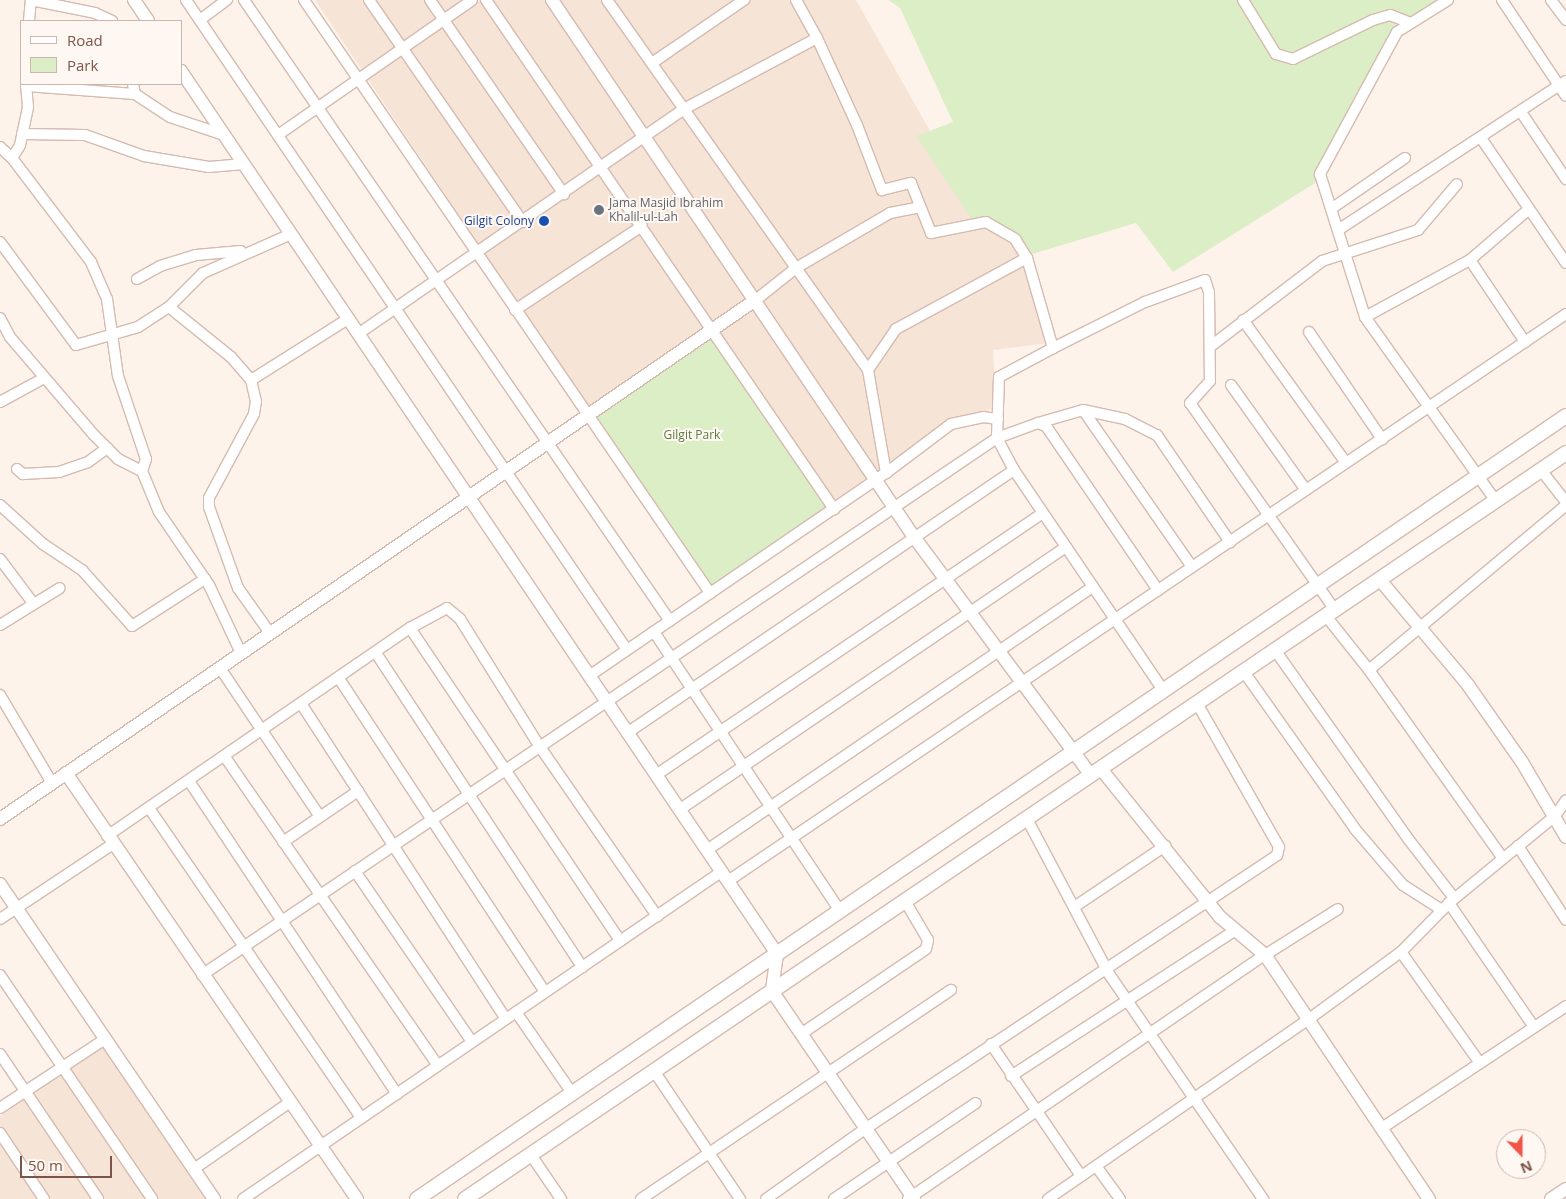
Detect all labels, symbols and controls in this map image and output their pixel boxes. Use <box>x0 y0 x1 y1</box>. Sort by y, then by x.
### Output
legend <box>20 20 182 85</box>
text: Road <box>67 30 103 50</box>
text: Park <box>67 55 98 75</box>
place label: Jama Masjid Ibrahim Khalil-ul-Lah <box>609 196 723 224</box>
marker: Jama Masjid Ibrahim Khalil-ul-Lah <box>593 204 605 216</box>
place label: Gilgit Colony <box>464 214 534 228</box>
marker: Gilgit Colony <box>538 215 550 227</box>
park label: Gilgit Park <box>664 428 720 442</box>
north arrow <box>1496 1129 1546 1179</box>
scale bar <box>22 1146 115 1178</box>
text: 50 m <box>28 1155 63 1175</box>
text: N <box>1518 1156 1535 1178</box>

